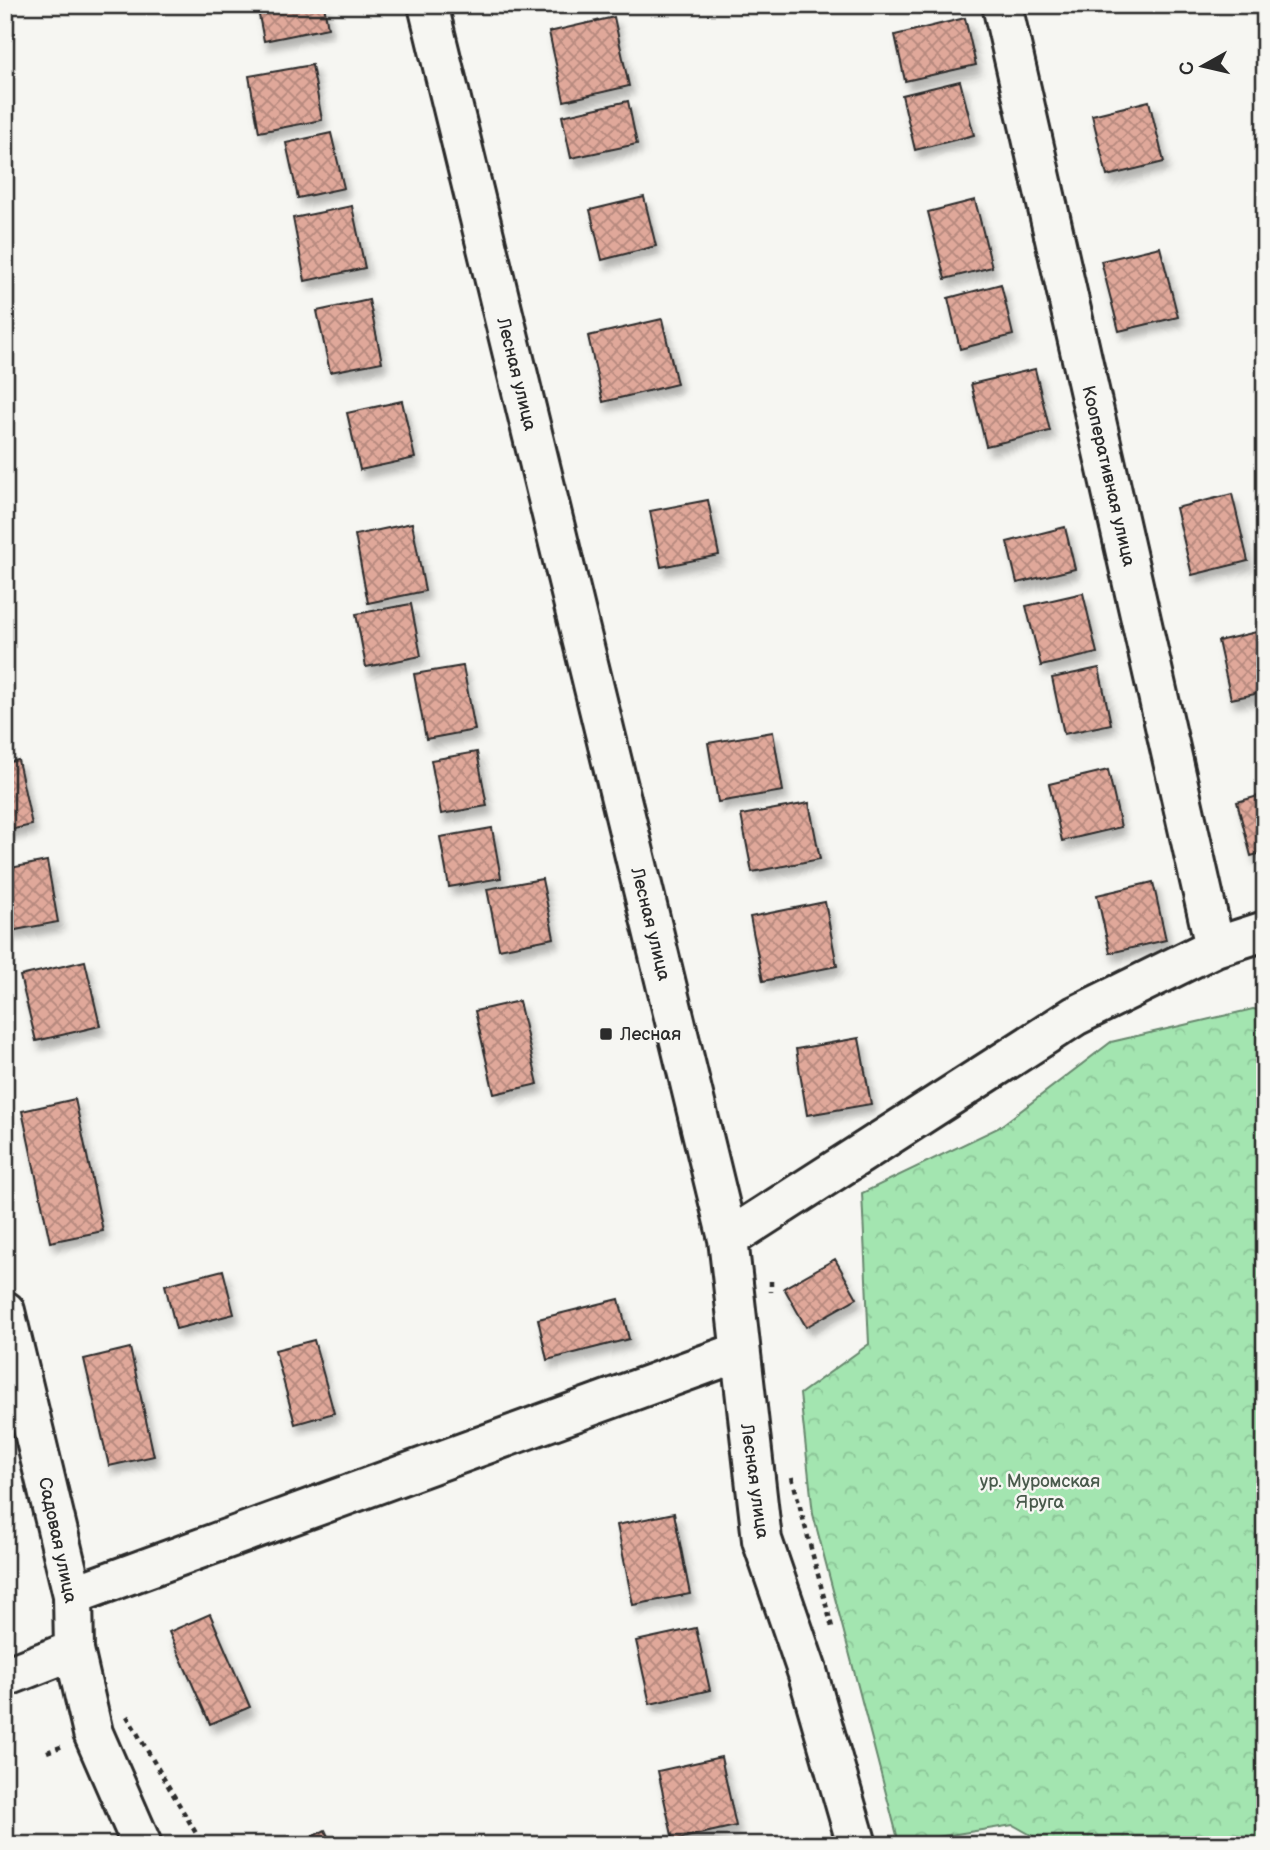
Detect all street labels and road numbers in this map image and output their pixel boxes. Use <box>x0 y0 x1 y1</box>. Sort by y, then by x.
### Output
street label: Лесная улица <box>492 314 541 433</box>
street label: Кооперативная улица <box>1077 384 1140 569</box>
street label: Лесная улица <box>626 864 675 983</box>
street label: Лесная улица <box>736 1421 773 1540</box>
street label: Садовая улица <box>34 1475 81 1605</box>

